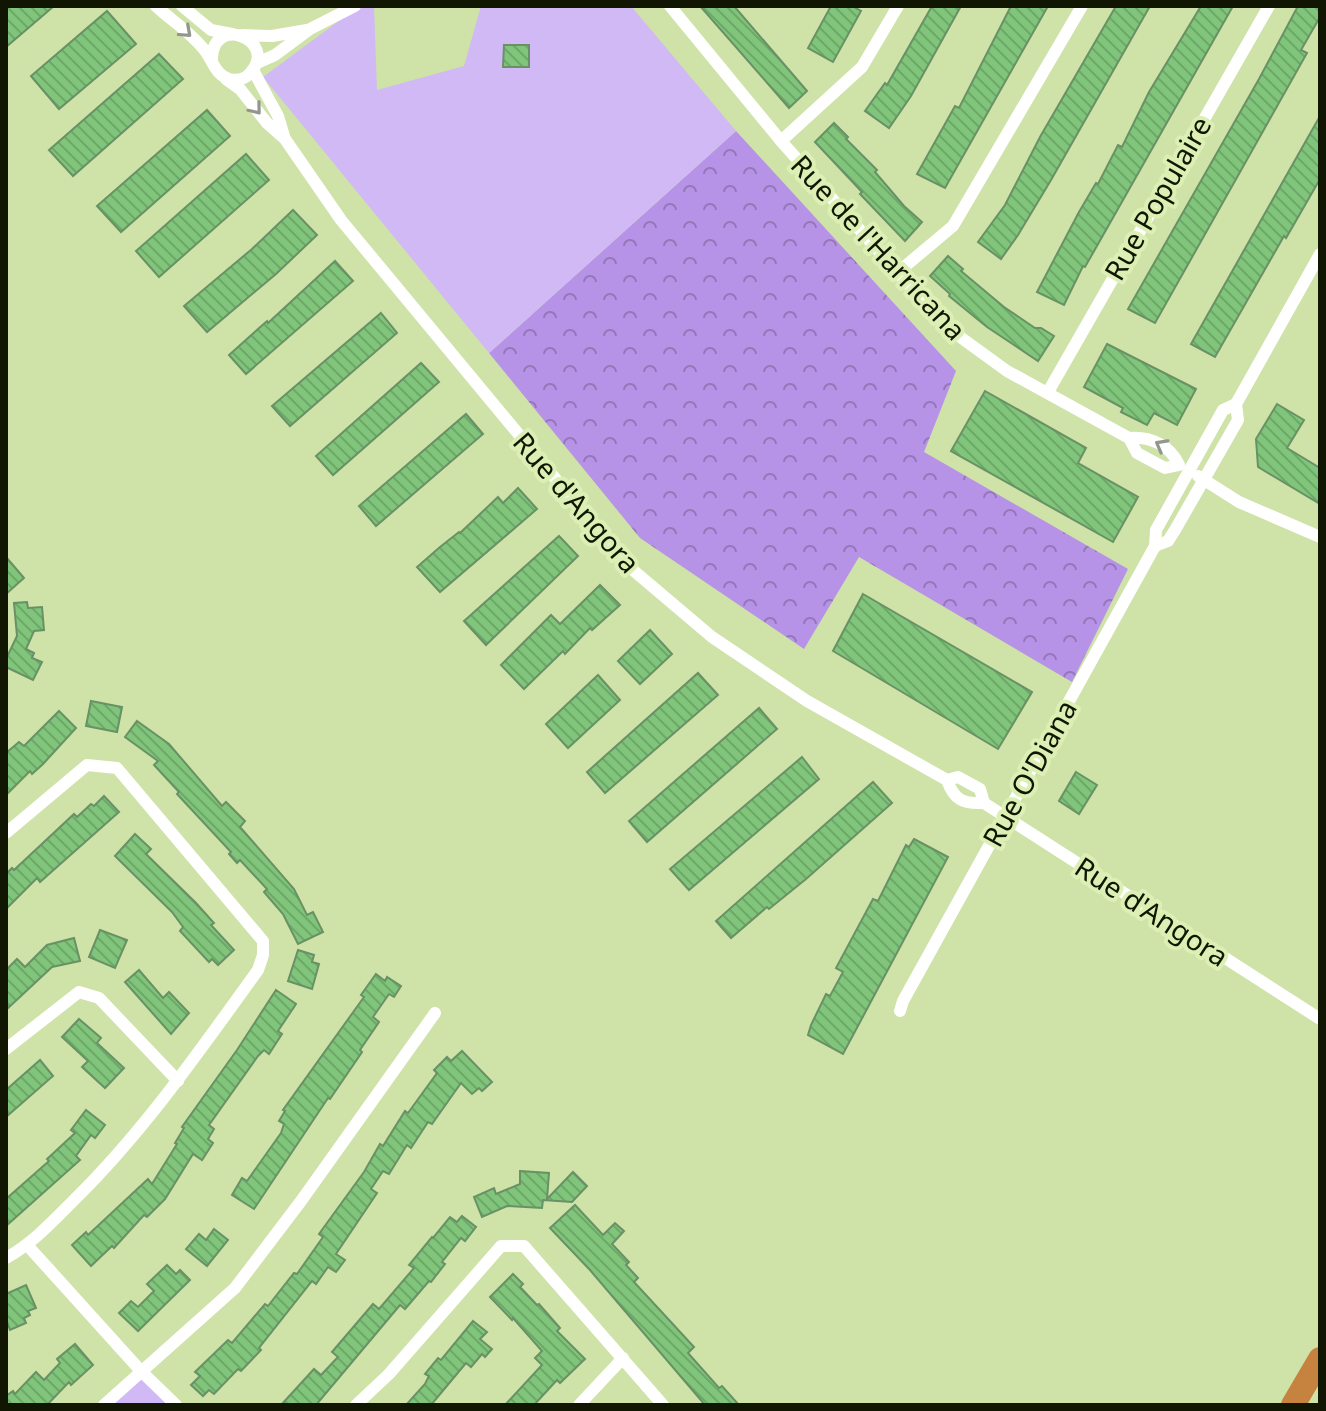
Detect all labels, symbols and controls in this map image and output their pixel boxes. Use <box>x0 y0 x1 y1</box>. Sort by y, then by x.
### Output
one-way arrow <box>177 22 192 37</box>
one-way arrow <box>246 100 261 114</box>
street label: Rue Populaire <box>1095 109 1219 287</box>
street label: Rue de l'Harricana <box>783 146 975 348</box>
street label: Rue d'Angora <box>505 423 649 581</box>
one-way arrow <box>1155 440 1169 455</box>
street label: Rue O'Diana <box>973 693 1085 853</box>
street label: Rue d'Angora <box>1068 847 1236 975</box>

